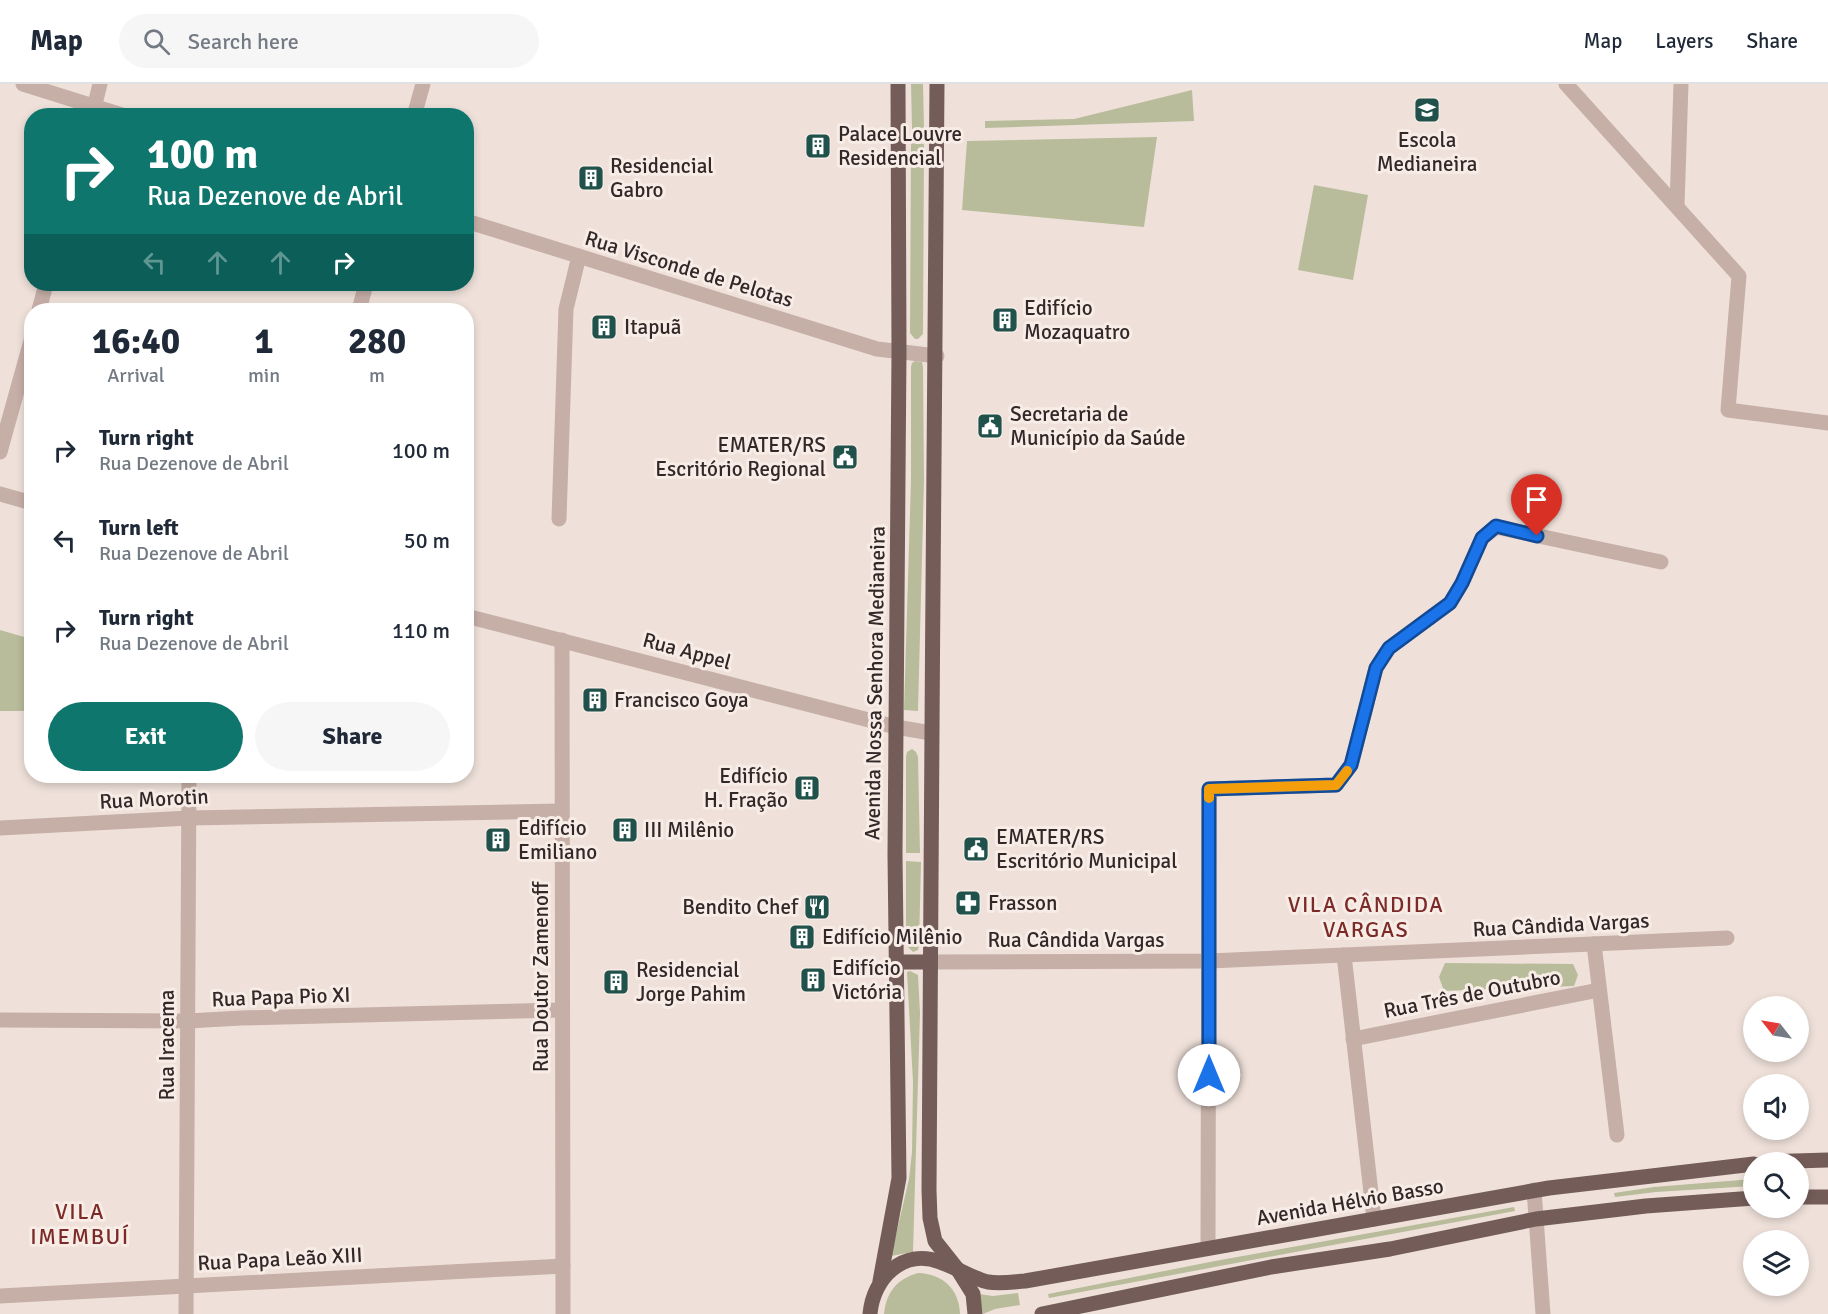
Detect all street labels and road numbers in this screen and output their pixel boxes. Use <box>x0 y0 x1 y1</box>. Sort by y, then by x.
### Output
street label: Rua Visconde de Pelotas <box>582 225 796 313</box>
street label: Avenida Nossa Senhora Medianeira <box>859 526 891 840</box>
street label: Rua Appel <box>640 627 734 675</box>
street label: Rua Morotin <box>99 783 209 815</box>
street label: Rua Doutor Zamenoff <box>528 880 554 1072</box>
street label: Rua Cândida Vargas <box>1472 907 1650 943</box>
street label: Rua Cândida Vargas <box>987 927 1165 953</box>
street label: Rua Três de Outubro <box>1381 964 1563 1024</box>
street label: Rua Papa Pio XI <box>211 982 351 1012</box>
street label: Rua Iracema <box>154 990 180 1100</box>
street label: Avenida Hélvio Basso <box>1254 1173 1446 1231</box>
street label: Rua Papa Leão XIII <box>197 1242 363 1276</box>

